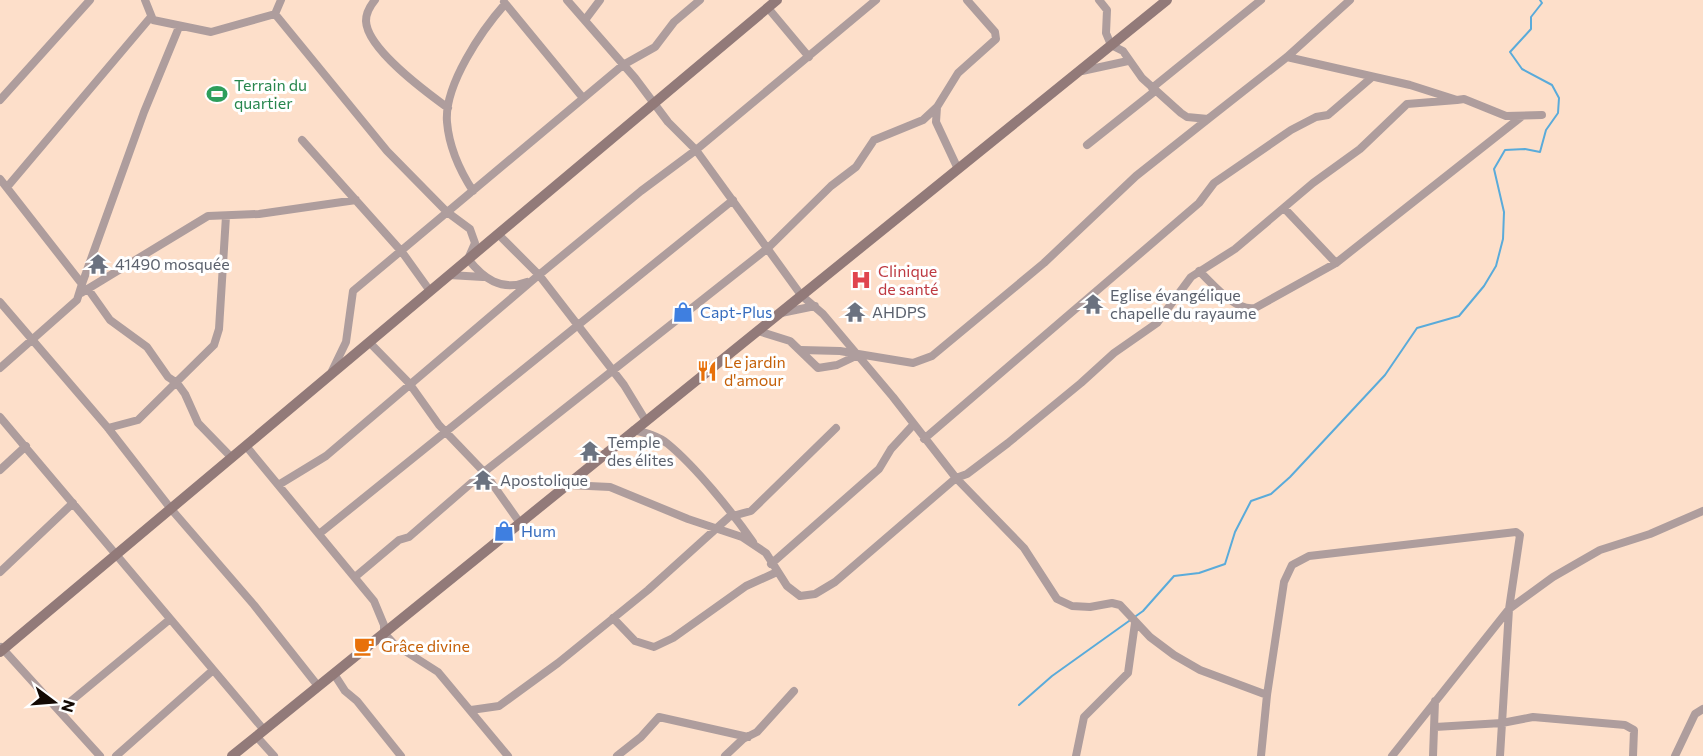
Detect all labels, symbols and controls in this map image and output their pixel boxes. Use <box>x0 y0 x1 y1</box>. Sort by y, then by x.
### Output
place label: Terrain du quartier <box>234 75 307 112</box>
sports icon: Terrain du quartier <box>205 82 229 106</box>
temple icon: 41490 mosquée <box>86 252 110 276</box>
place label: 41490 mosquée <box>115 254 230 273</box>
place label: Clinique de santé <box>878 261 938 298</box>
hospital icon: Clinique de santé <box>849 268 873 292</box>
place label: Eglise évangélique chapelle du rayaume <box>1110 285 1256 322</box>
temple icon: Eglise évangélique chapelle du rayaume <box>1081 292 1105 316</box>
shop icon: Capt-Plus <box>671 300 695 324</box>
temple icon: AHDPS <box>843 300 867 324</box>
place label: Capt-Plus <box>700 302 772 321</box>
place label: AHDPS <box>872 302 926 321</box>
place label: Le jardin d'amour <box>724 352 786 389</box>
restaurant icon: Le jardin d'amour <box>695 359 719 383</box>
place label: Temple des élites <box>607 432 674 469</box>
temple icon: Temple des élites <box>578 439 602 463</box>
temple icon: Apostolique <box>471 468 495 492</box>
place label: Apostolique <box>500 470 588 489</box>
shop icon: Hum <box>492 519 516 543</box>
place label: Hum <box>521 521 556 540</box>
cafe icon: Grâce divine <box>352 634 376 658</box>
place label: Grâce divine <box>381 636 470 655</box>
north arrow <box>24 672 84 732</box>
text: N <box>58 698 80 715</box>

